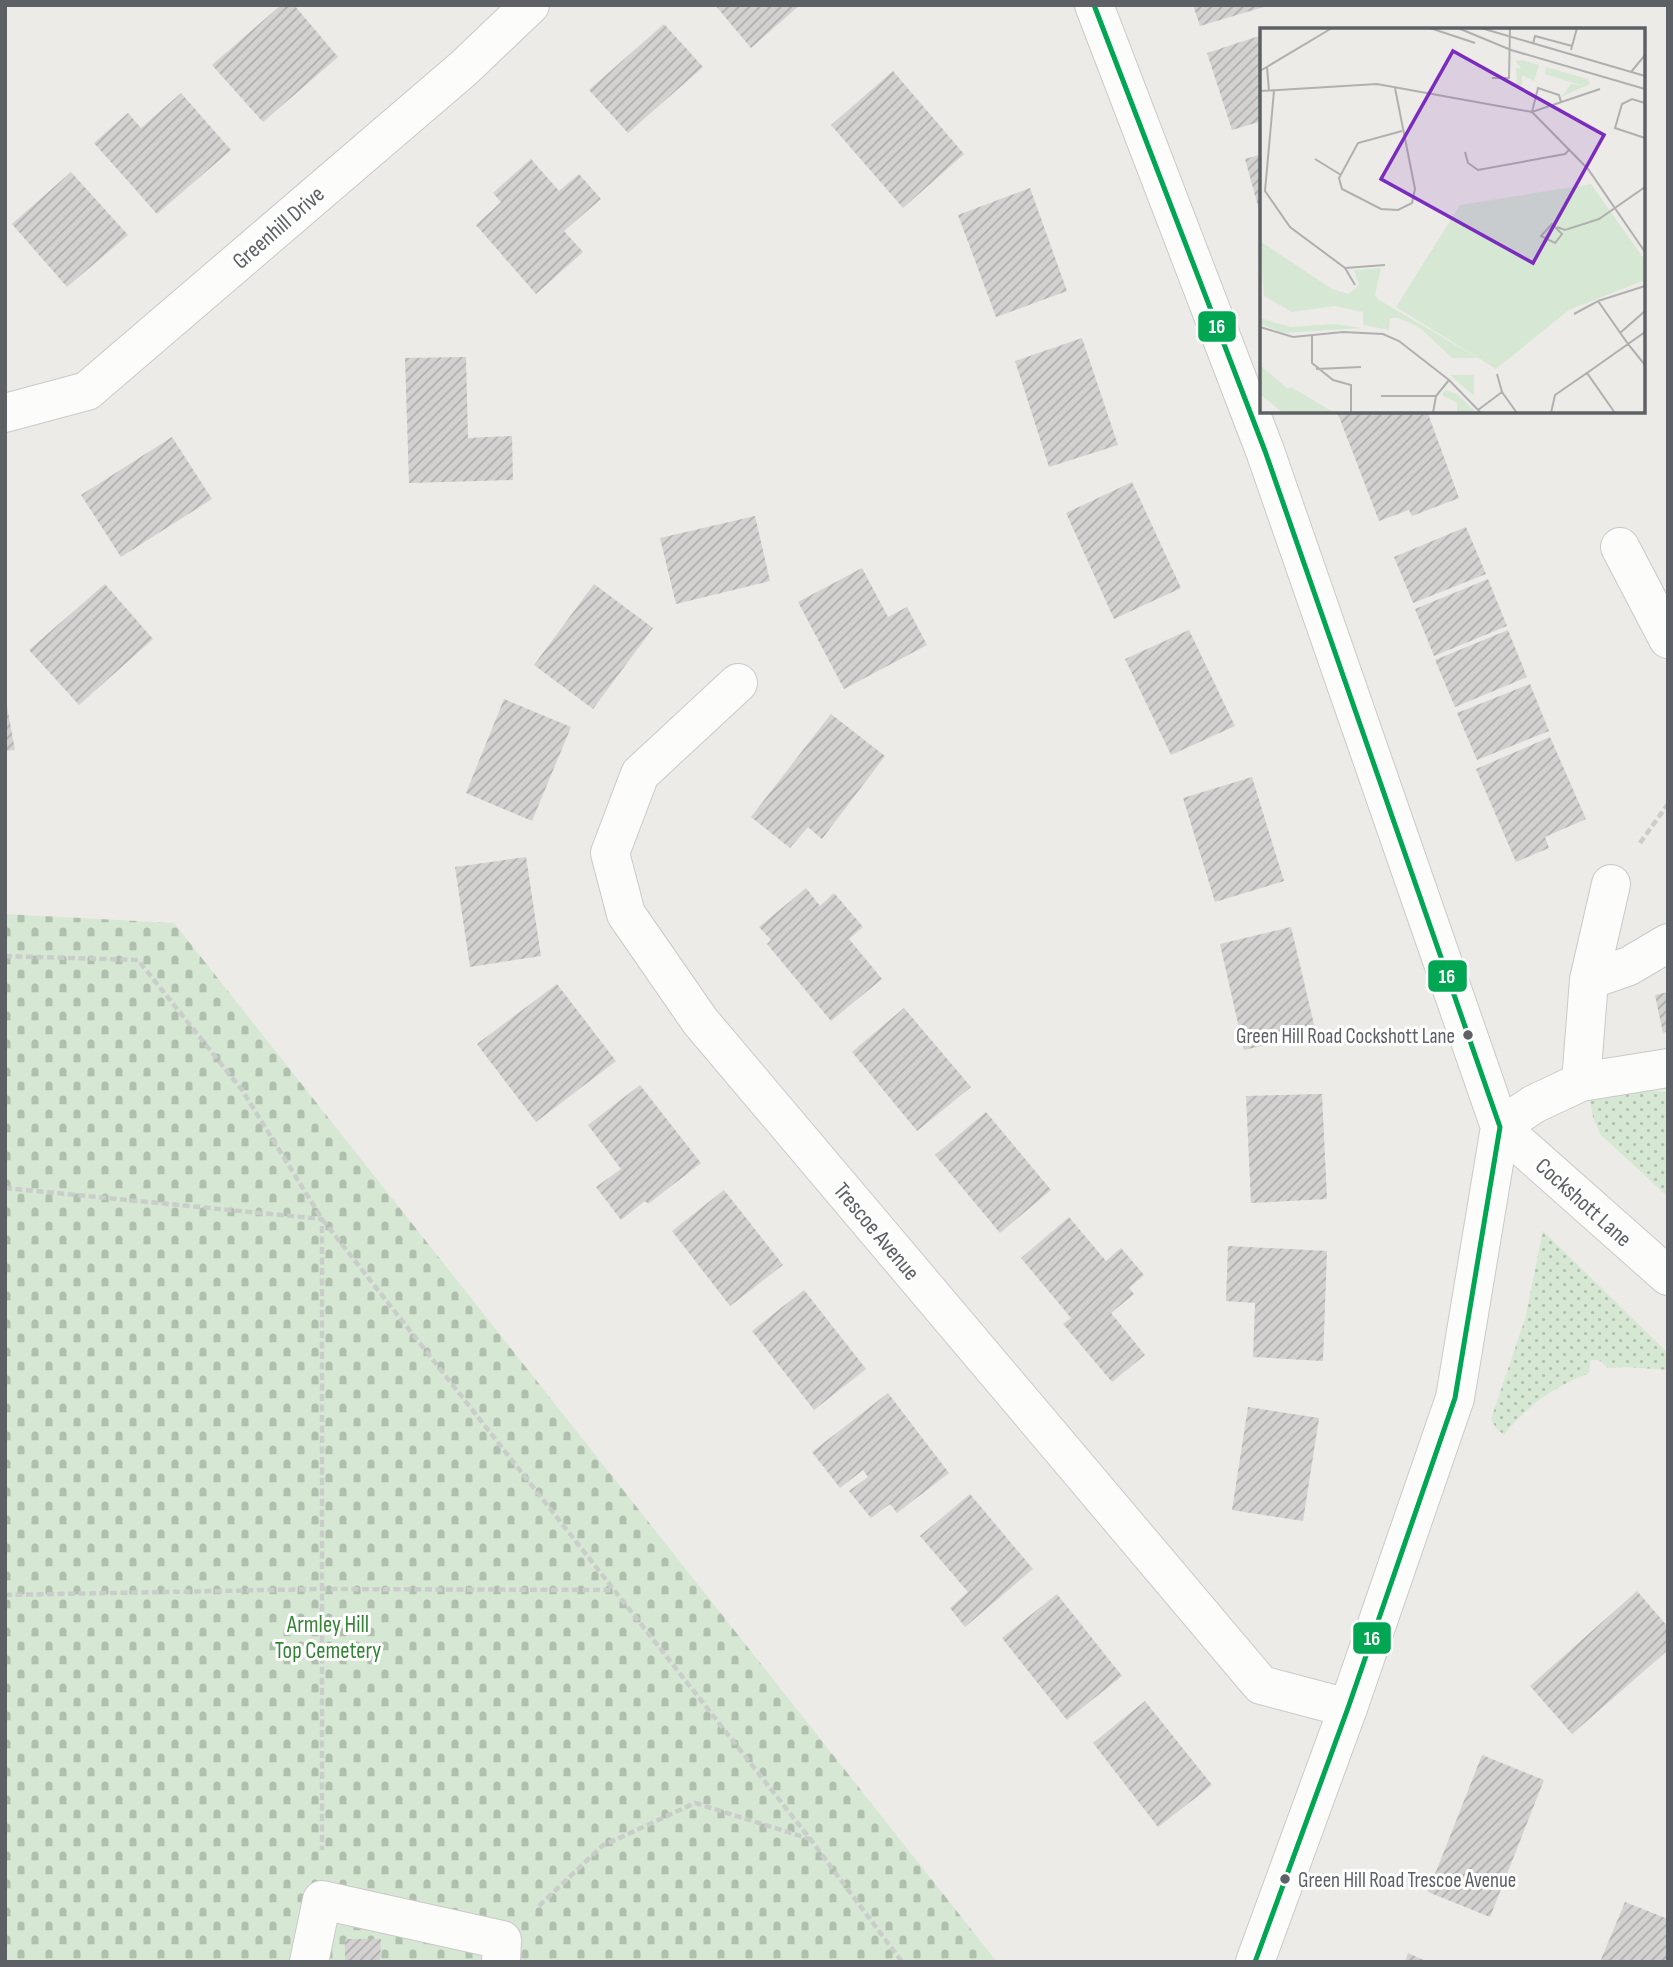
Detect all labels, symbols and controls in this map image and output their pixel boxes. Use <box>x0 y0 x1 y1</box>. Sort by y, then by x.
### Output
inset map <box>1260 28 1645 413</box>
street label: Greenhill Drive <box>227 180 330 275</box>
line badge: 16 <box>1197 310 1237 343</box>
text: 16 <box>1209 316 1225 339</box>
line badge: 16 <box>1427 959 1468 993</box>
text: 16 <box>1439 966 1455 989</box>
place label: Green Hill Road Cockshott Lane <box>1236 1024 1455 1049</box>
marker: Green Hill Road Cockshott Lane <box>1461 1028 1475 1042</box>
street label: Cockshott Lane <box>1529 1152 1637 1253</box>
street label: Trescoe Avenue <box>827 1177 925 1286</box>
park label: Armley Hill Top Cemetery <box>275 1611 381 1665</box>
line badge: 16 <box>1352 1621 1392 1655</box>
text: 16 <box>1364 1628 1380 1651</box>
place label: Green Hill Road Trescoe Avenue <box>1298 1868 1516 1893</box>
marker: Green Hill Road Trescoe Avenue <box>1278 1872 1292 1886</box>

